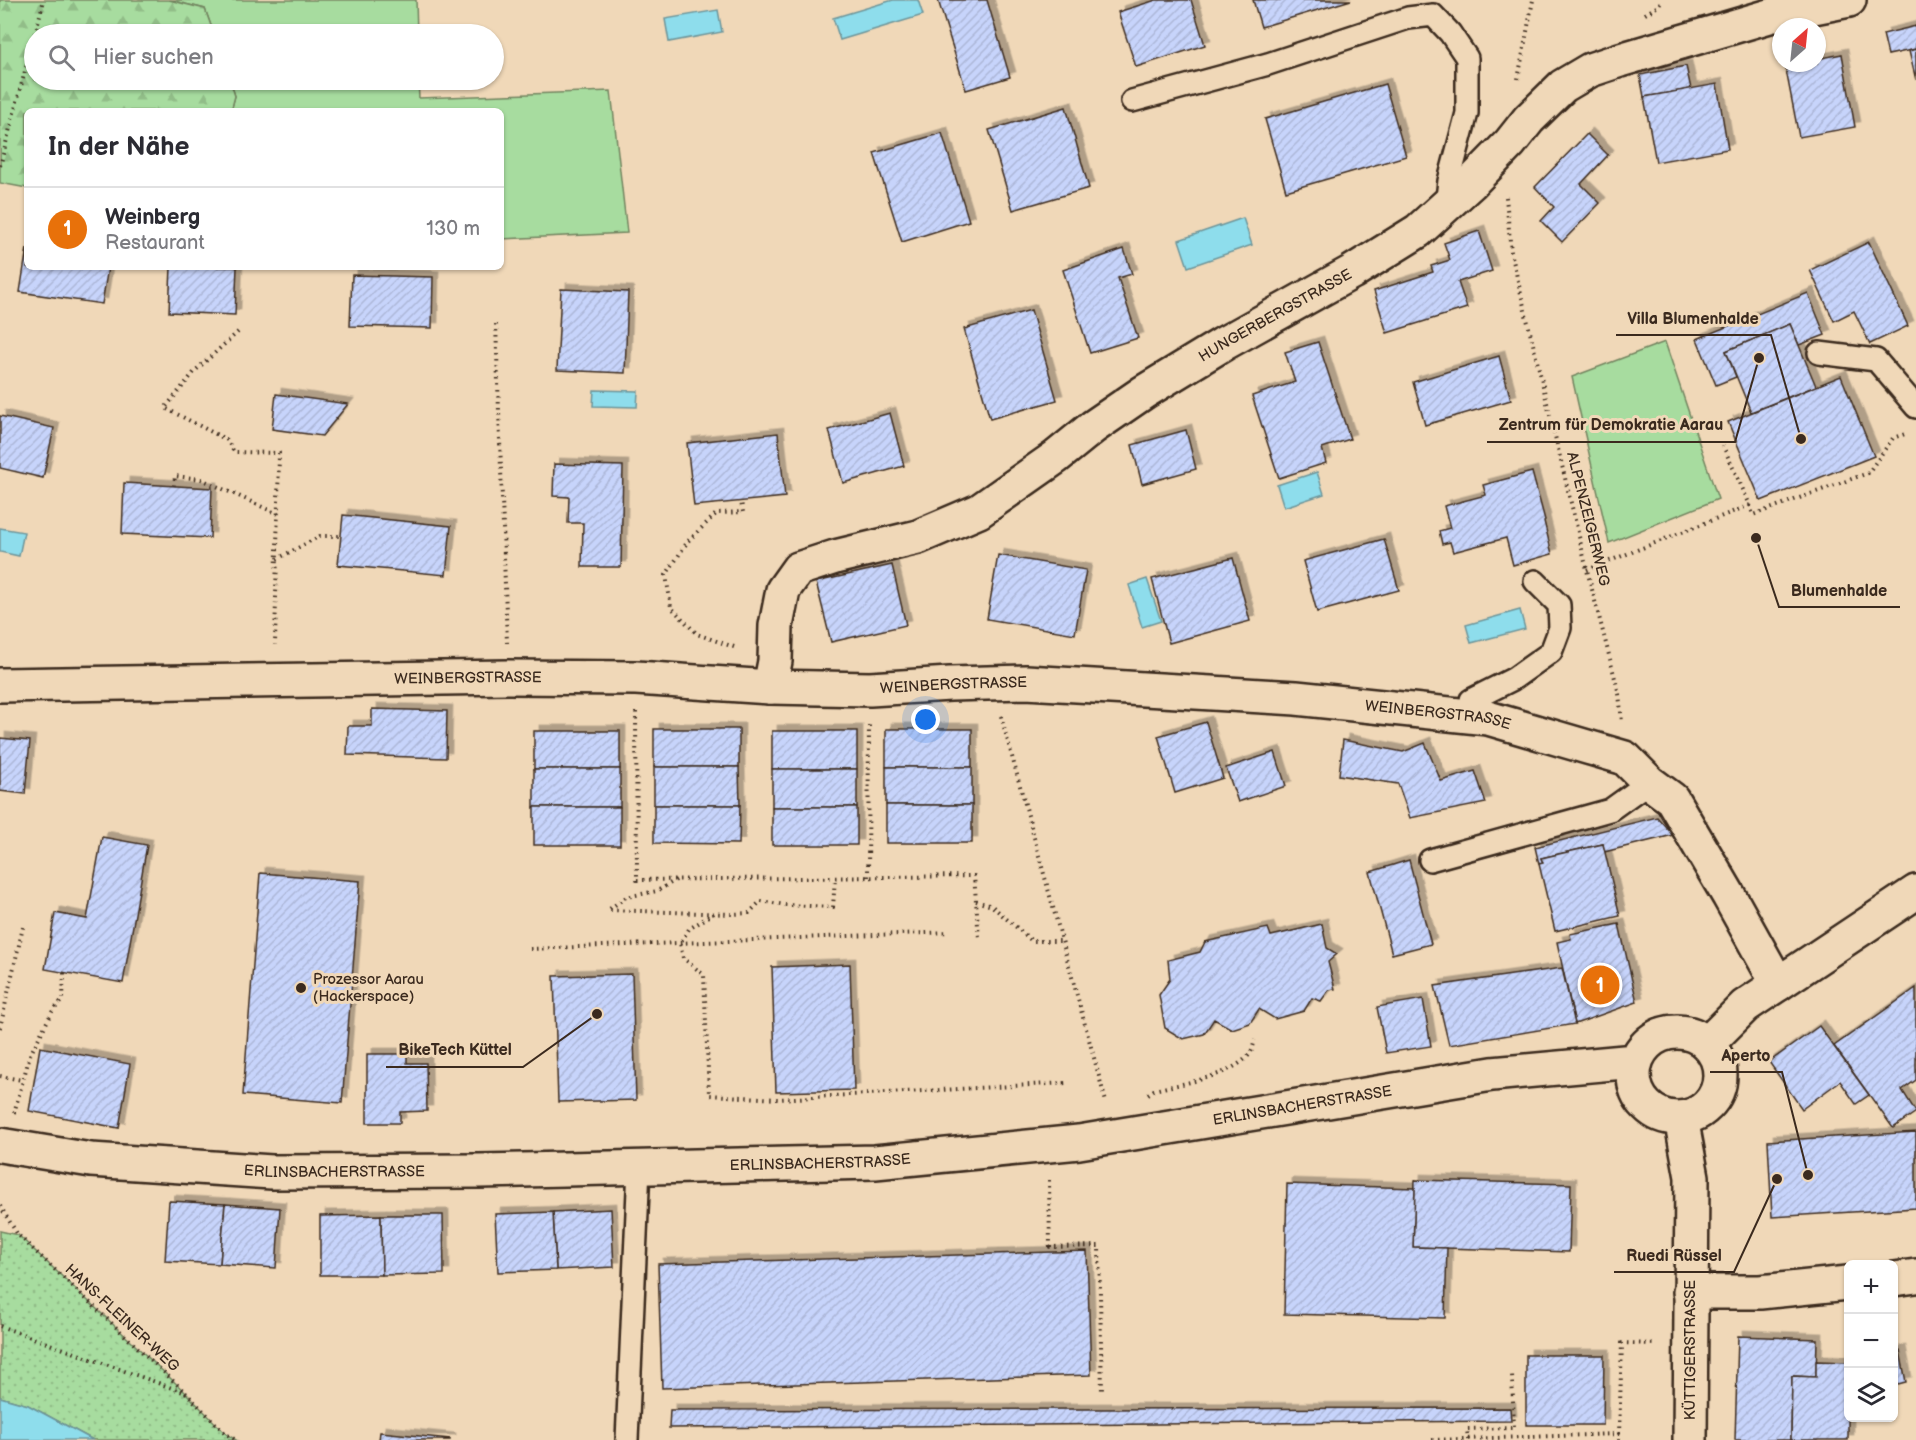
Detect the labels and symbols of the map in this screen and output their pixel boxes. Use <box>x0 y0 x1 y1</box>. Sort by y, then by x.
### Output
north arrow <box>1772 18 1826 72</box>
street label: HUNGERBERGSTRASSE <box>1195 265 1355 366</box>
callout: Villa Blumenhalde <box>1616 301 1771 335</box>
text: Villa Blumenhalde <box>1627 310 1759 329</box>
callout: Zentrum für Demokratie Aarau <box>1487 408 1735 442</box>
text: Zentrum für Demokratie Aarau <box>1499 416 1723 435</box>
street label: ALPENZEIGERWEG <box>1562 450 1614 588</box>
callout: Blumenhalde <box>1779 573 1900 607</box>
text: Blumenhalde <box>1791 582 1887 601</box>
street label: WEINBERGSTRASSE <box>394 667 542 688</box>
street label: WEINBERGSTRASSE <box>879 672 1027 698</box>
street label: WEINBERGSTRASSE <box>1364 696 1513 734</box>
your location <box>911 705 940 734</box>
pin: 1 <box>1580 962 1620 1008</box>
place label: Prozessor Aarau (Hackerspace) <box>313 970 424 1006</box>
marker: Prozessor Aarau (Hackerspace) <box>294 981 308 995</box>
callout: BikeTech Küttel <box>386 1033 523 1067</box>
callout: Aperto <box>1710 1038 1782 1072</box>
text: BikeTech Küttel <box>398 1041 512 1060</box>
text: Aperto <box>1721 1047 1770 1066</box>
street label: ERLINSBACHERSTRASSE <box>1211 1081 1393 1129</box>
street label: ERLINSBACHERSTRASSE <box>730 1149 912 1175</box>
street label: ERLINSBACHERSTRASSE <box>243 1161 425 1182</box>
callout: Ruedi Rüssel <box>1614 1238 1734 1272</box>
text: Ruedi Rüssel <box>1626 1247 1722 1266</box>
street label: HANS-FLEINER-WEG <box>61 1260 183 1376</box>
street label: KÜTTIGERSTRASSE <box>1681 1280 1700 1420</box>

